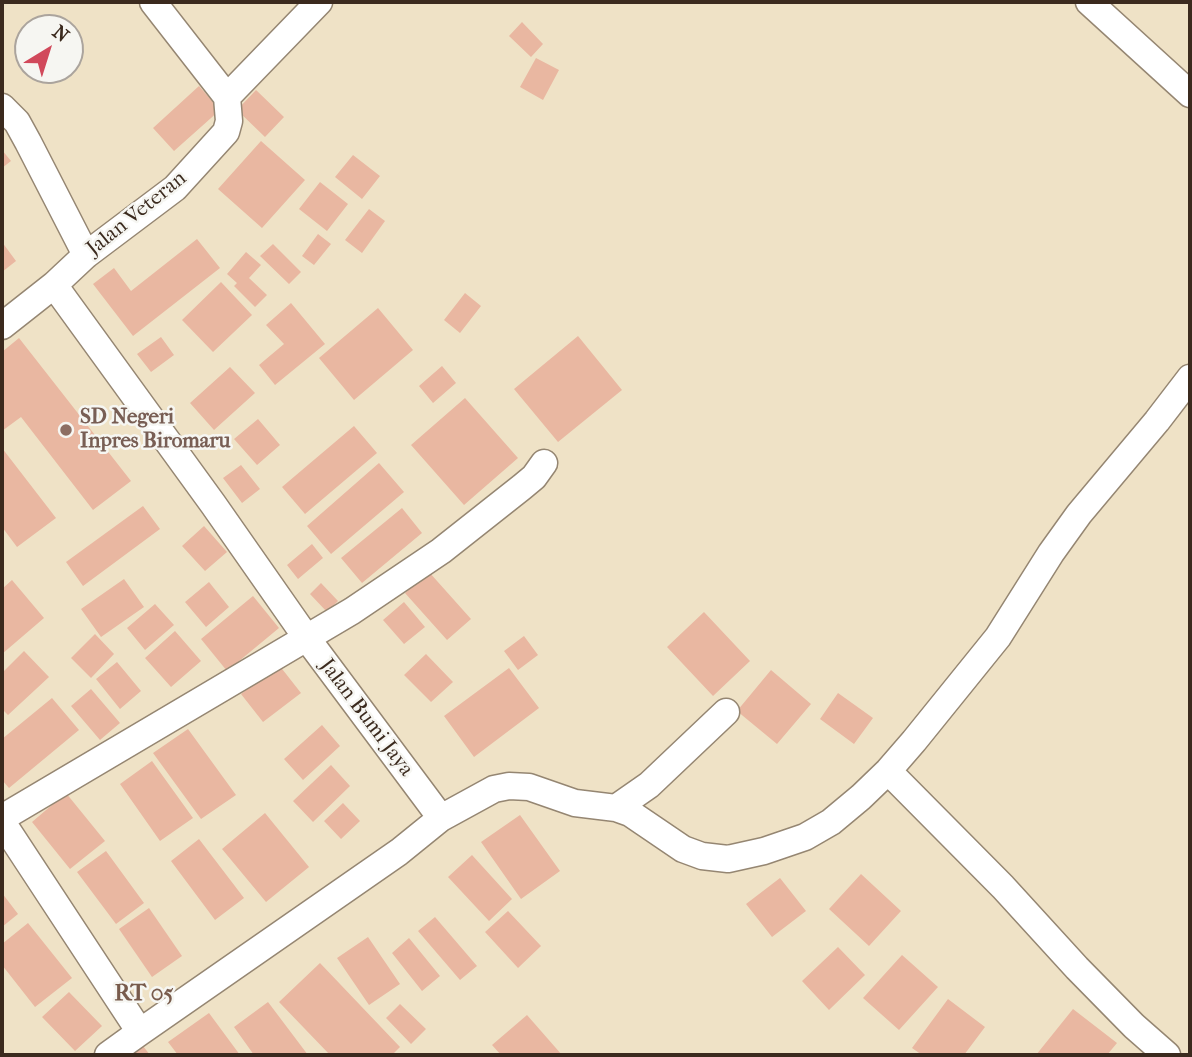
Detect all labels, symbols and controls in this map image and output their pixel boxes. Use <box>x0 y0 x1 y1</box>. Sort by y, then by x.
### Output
north arrow <box>14 14 84 84</box>
text: N <box>48 21 73 47</box>
street label: Jalan Veteran <box>82 166 192 262</box>
place label: SD Negeri Inpres Biromaru <box>80 405 230 455</box>
marker: SD Negeri Inpres Biromaru <box>58 422 74 438</box>
street label: Jalan Bumi Jaya <box>314 654 418 782</box>
district label: RT 05 <box>115 980 173 1008</box>

